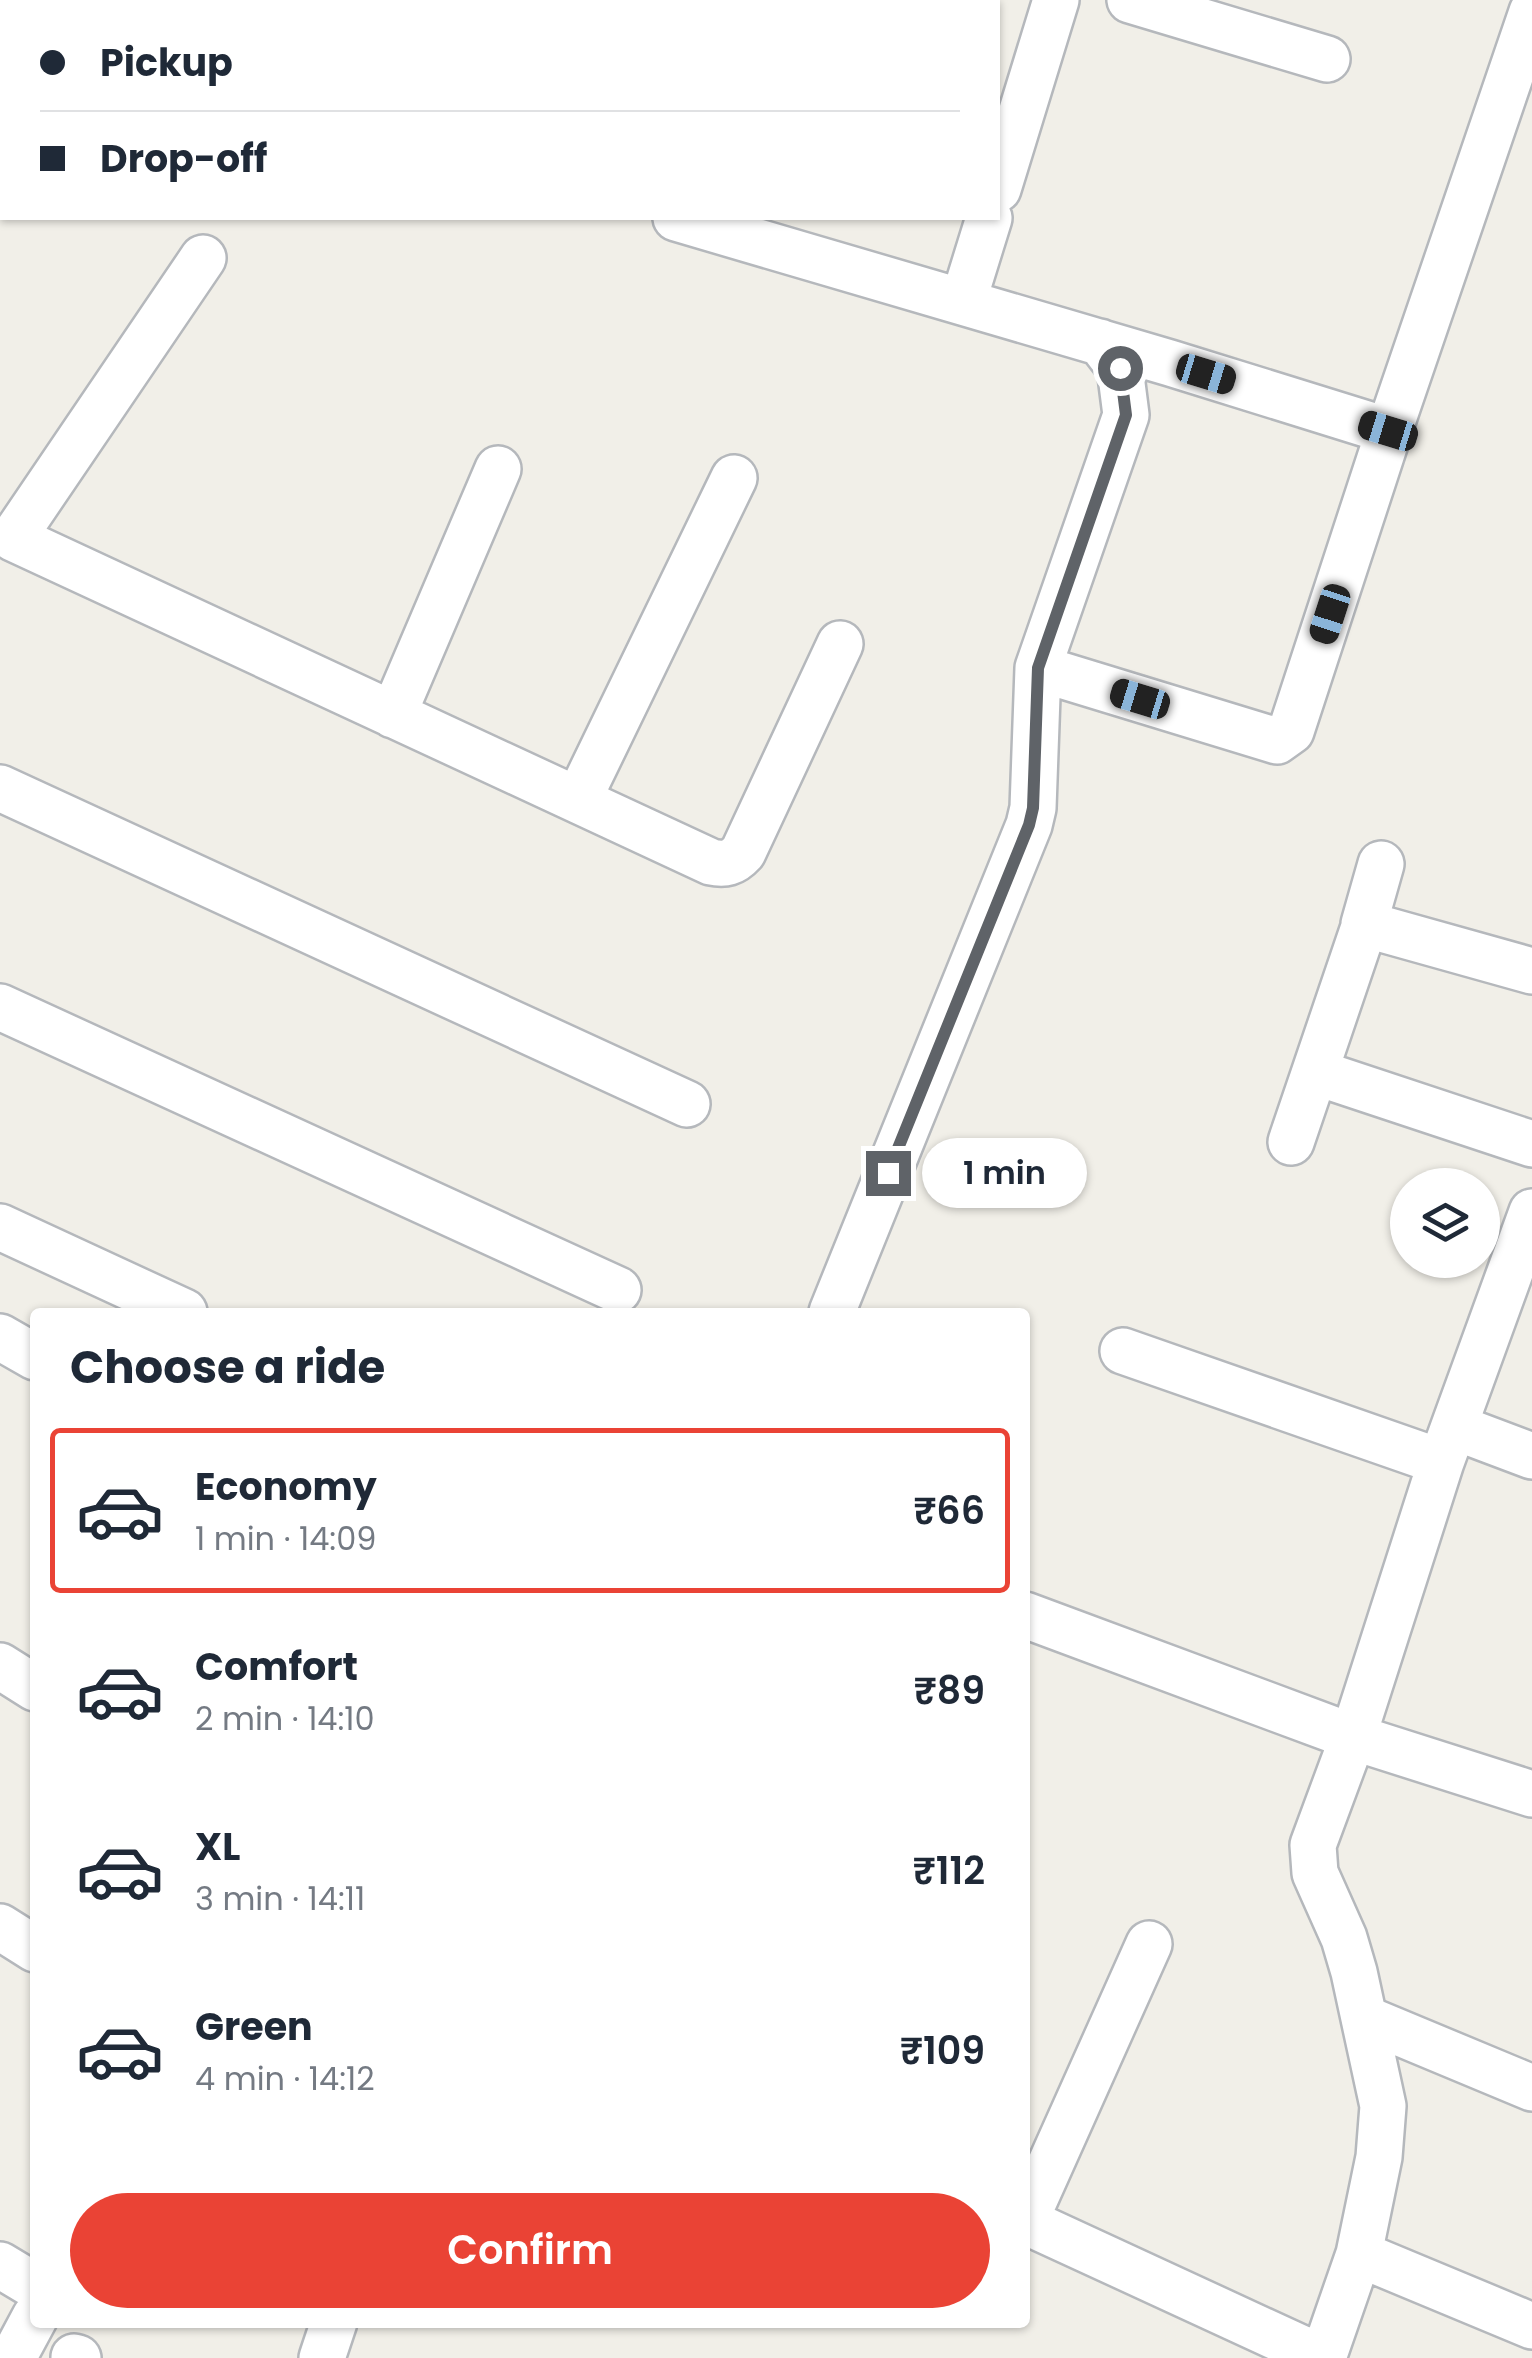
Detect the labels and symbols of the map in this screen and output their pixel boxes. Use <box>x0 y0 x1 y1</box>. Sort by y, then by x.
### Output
route start <box>1098 346 1143 391</box>
car <box>1173 351 1239 397</box>
car <box>1355 408 1421 454</box>
car <box>1306 581 1354 647</box>
car <box>1107 676 1173 722</box>
callout: 1 min <box>923 1138 1088 1208</box>
route end <box>866 1151 911 1196</box>

